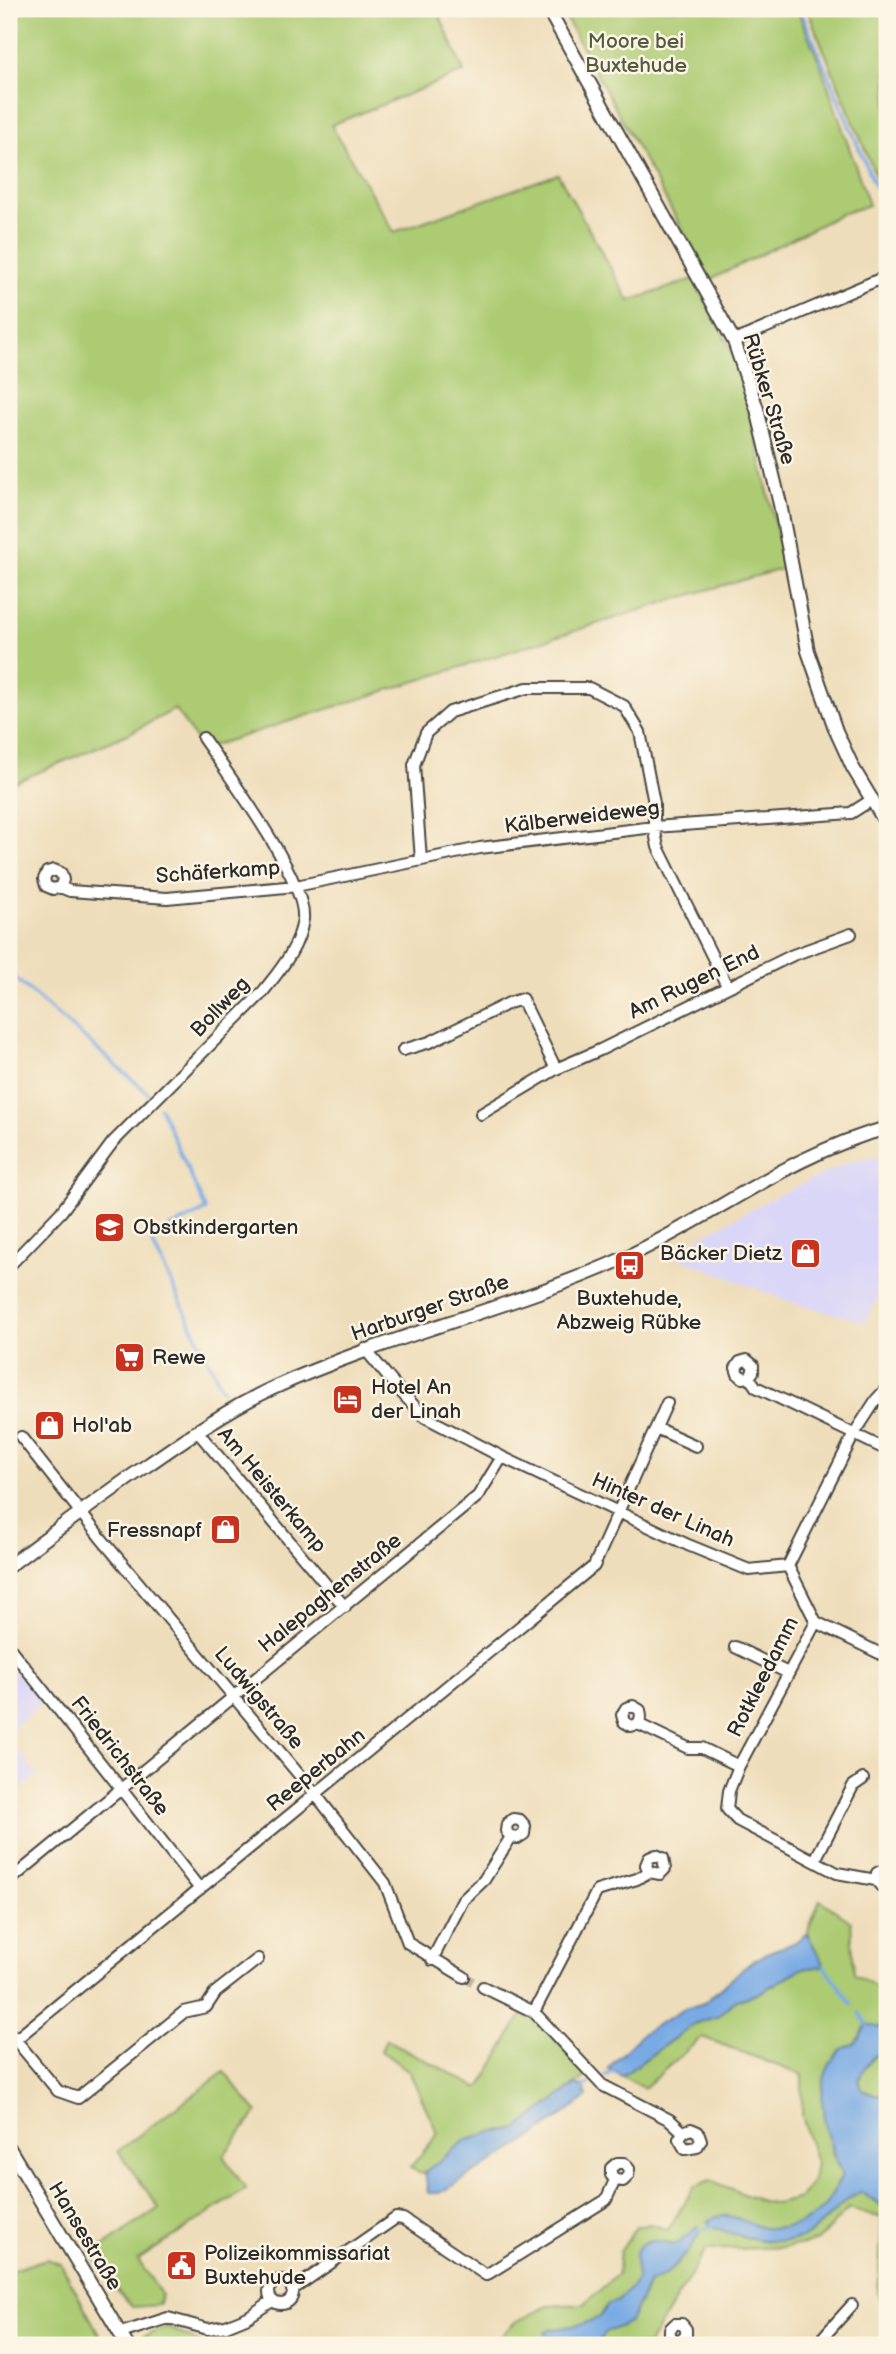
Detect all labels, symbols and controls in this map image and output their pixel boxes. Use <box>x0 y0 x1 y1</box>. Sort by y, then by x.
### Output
park label: Moore bei Buxtehude <box>585 29 687 78</box>
street label: Rübker Straße <box>737 330 801 468</box>
street label: Kälberweideweg <box>503 795 661 839</box>
street label: Schäferkamp <box>155 855 281 889</box>
street label: Am Rugen End <box>625 940 763 1024</box>
street label: Bollweg <box>185 972 255 1042</box>
school or university icon: Obstkindergarten <box>93 1210 127 1244</box>
place label: Obstkindergarten <box>133 1215 298 1240</box>
shop icon: Bäcker Dietz <box>788 1236 822 1270</box>
place label: Bäcker Dietz <box>660 1241 783 1266</box>
bus stop icon: Buxtehude, Abzweig Rübke <box>612 1249 646 1283</box>
street label: Harburger Straße <box>348 1269 512 1347</box>
place label: Buxtehude, Abzweig Rübke <box>557 1286 701 1335</box>
supermarket icon: Rewe <box>112 1340 146 1374</box>
place label: Rewe <box>152 1345 206 1370</box>
place label: Hotel An der Linah <box>371 1375 461 1424</box>
hotel icon: Hotel An der Linah <box>331 1382 365 1416</box>
shop icon: Hol'ab <box>32 1408 66 1442</box>
place label: Hol'ab <box>72 1413 132 1438</box>
street label: Am Heisterkamp <box>212 1422 332 1558</box>
street label: Hinter der Linah <box>588 1467 738 1553</box>
shop icon: Fressnapf <box>208 1513 242 1547</box>
place label: Fressnapf <box>107 1518 202 1543</box>
street label: Halepaghenstraße <box>254 1528 406 1658</box>
street label: Rotkleedamm <box>722 1613 804 1741</box>
street label: Ludwigstraße <box>209 1642 309 1754</box>
street label: Friedrichstraße <box>66 1691 174 1821</box>
street label: Reeperbahn <box>262 1723 370 1817</box>
street label: Hansestraße <box>43 2177 127 2295</box>
place label: Polizeikommissariat Buxtehude <box>204 2241 391 2290</box>
public building icon: Polizeikommissariat Buxtehude <box>164 2248 198 2282</box>

